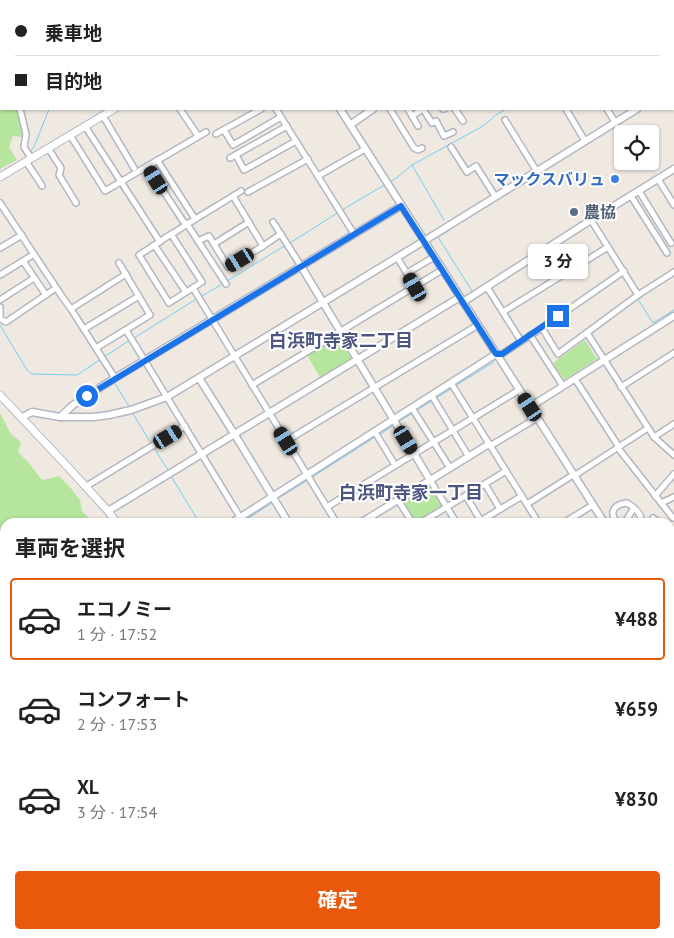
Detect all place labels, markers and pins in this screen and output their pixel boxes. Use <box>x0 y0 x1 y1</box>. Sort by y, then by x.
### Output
place label: マックスバリュ <box>493 169 605 189</box>
marker: マックスバリュ <box>609 173 621 185</box>
place label: 農協 <box>584 202 616 222</box>
marker: 農協 <box>568 206 580 218</box>

